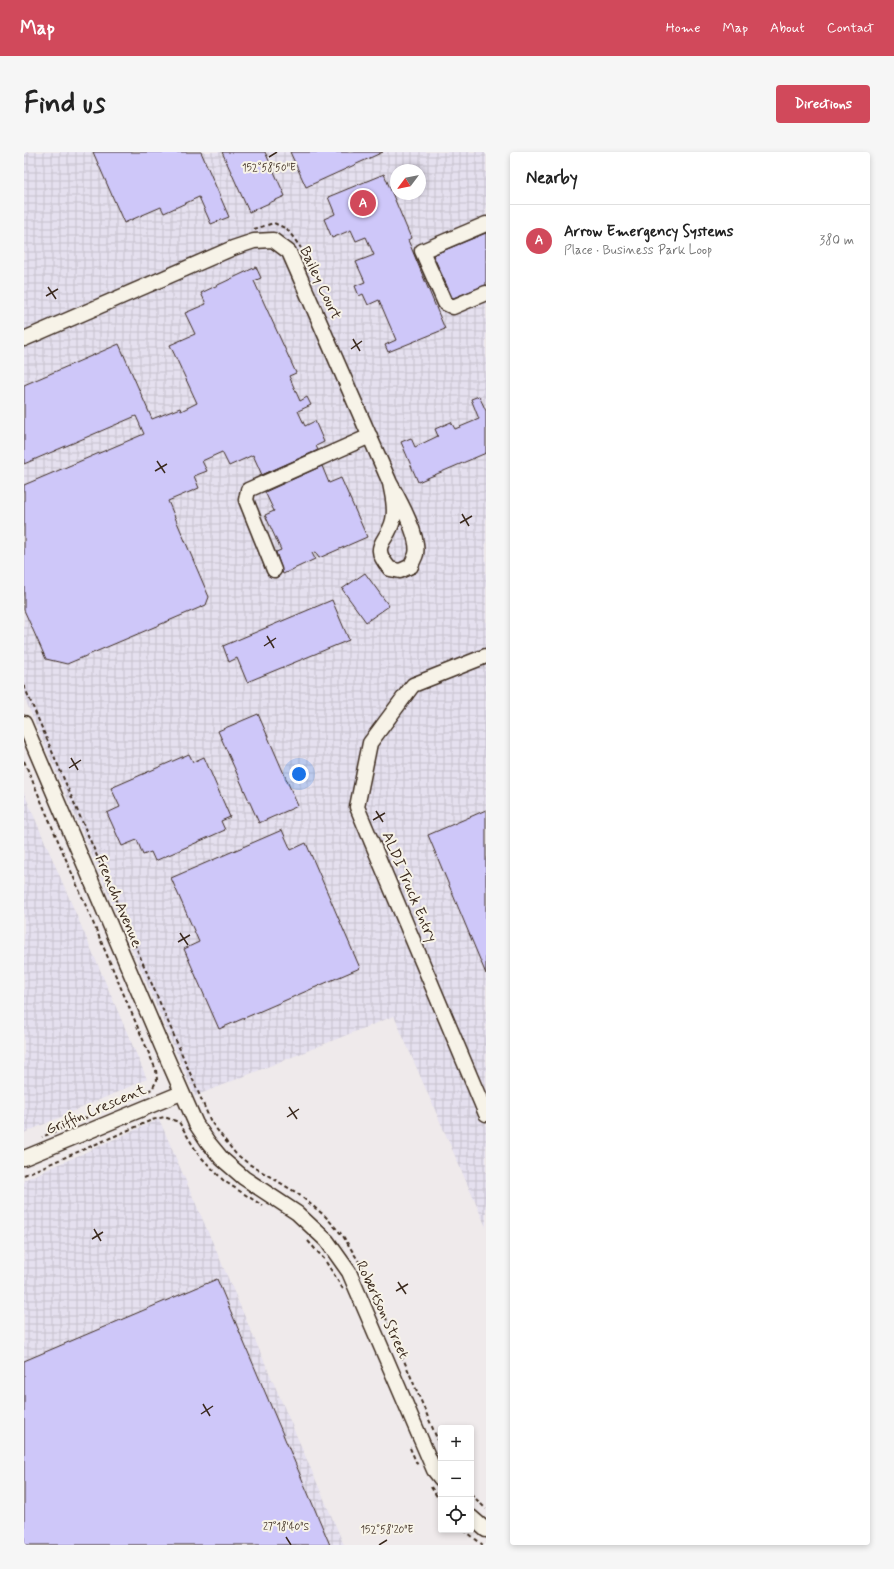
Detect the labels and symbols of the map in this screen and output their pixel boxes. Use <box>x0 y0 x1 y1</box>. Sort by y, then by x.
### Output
text: 152°58'50"E <box>242 161 296 175</box>
north arrow <box>390 164 426 200</box>
pin: A <box>350 188 376 218</box>
street label: Bailey Court <box>294 243 346 323</box>
your location <box>289 764 309 784</box>
street label: ALDI Truck Entry <box>377 829 441 945</box>
street label: French Avenue <box>90 852 146 950</box>
street label: Griffin Crescent <box>43 1080 149 1140</box>
street label: Robertson Street <box>351 1258 414 1363</box>
text: 27°18'40"S <box>263 1520 310 1534</box>
text: 152°58'20"E <box>361 1523 414 1537</box>

